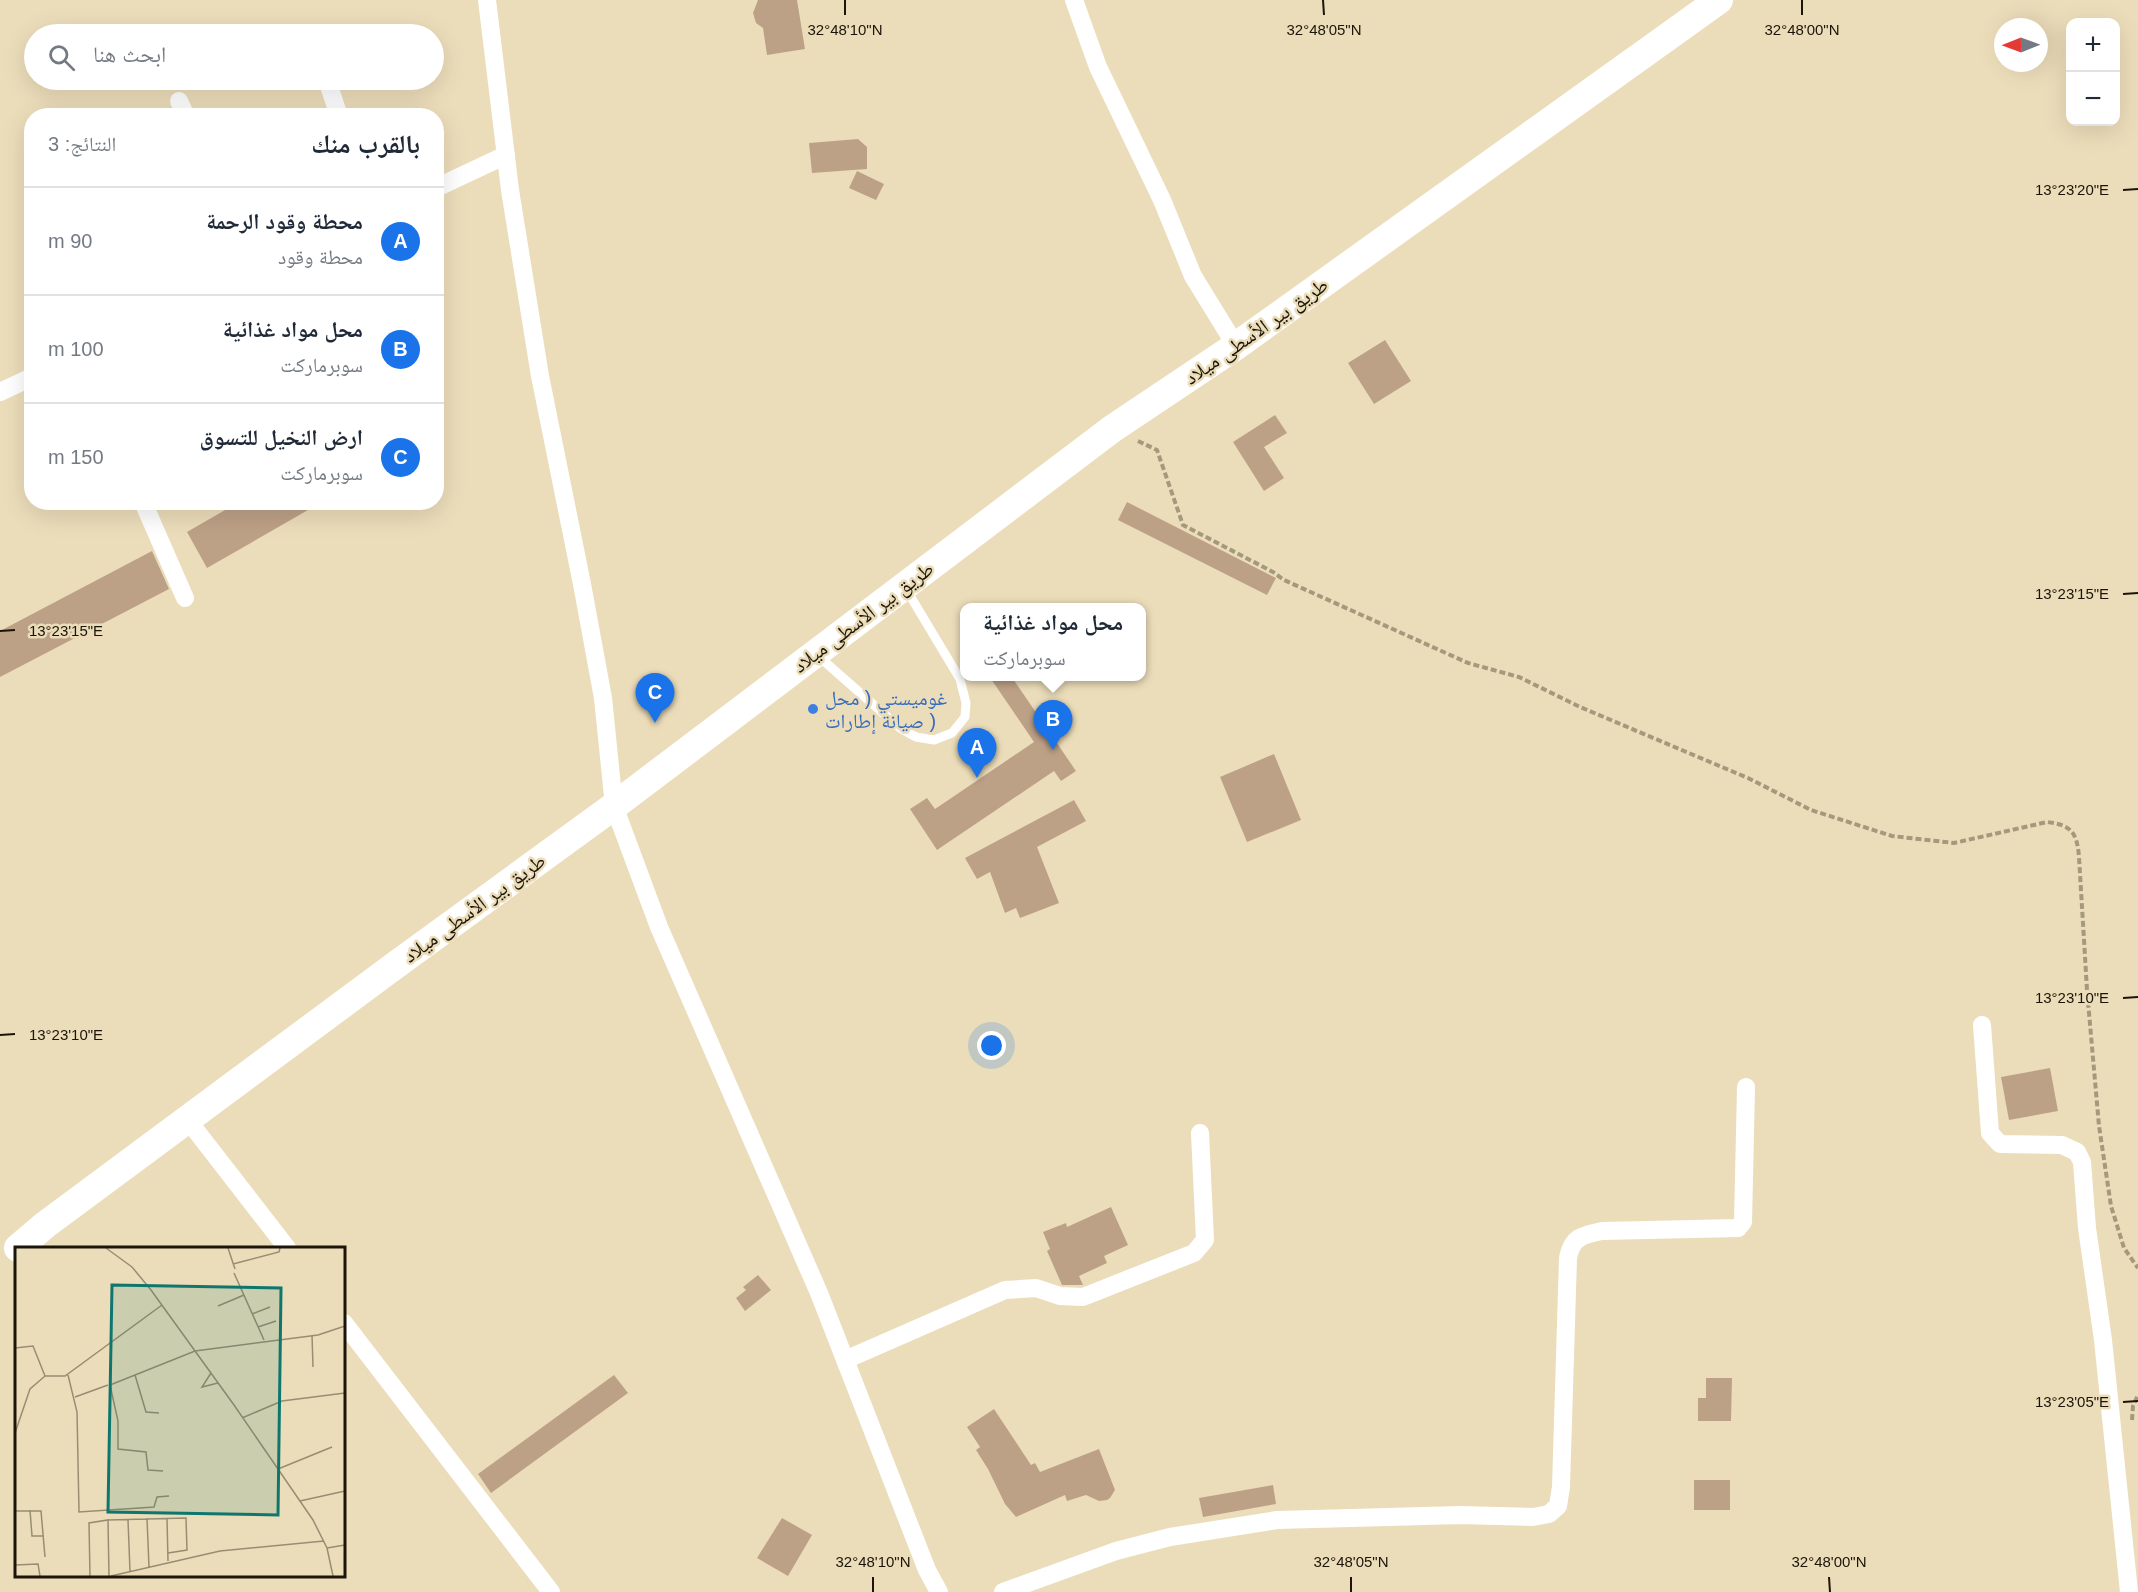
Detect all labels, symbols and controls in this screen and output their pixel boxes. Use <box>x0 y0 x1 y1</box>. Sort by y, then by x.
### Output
north arrow <box>1994 18 2048 72</box>
map controls <box>2066 18 2120 126</box>
button: + <box>2066 18 2120 72</box>
text: 32°48'10"N <box>807 21 883 38</box>
text: 32°48'05"N <box>1286 21 1362 38</box>
text: 32°48'00"N <box>1764 21 1840 38</box>
search box <box>24 24 444 90</box>
icon: search <box>45 41 78 74</box>
text: ابحث هنا <box>93 42 166 67</box>
button: − <box>2066 72 2120 126</box>
text: بالقرب منك <box>311 129 420 159</box>
text: النتائج: 3 <box>48 133 116 155</box>
text: 13°23'20"E <box>2035 181 2109 198</box>
text: محطة وقود الرحمة <box>206 209 363 234</box>
text: 90 m <box>48 230 92 252</box>
text: A <box>393 230 408 252</box>
text: محطة وقود <box>278 246 363 268</box>
street label: طريق بير الأسطى ميلاد <box>1180 273 1332 390</box>
text: محل مواد غذائية <box>223 317 363 342</box>
text: 100 m <box>48 338 104 360</box>
text: B <box>393 338 408 360</box>
text: سوبرماركت <box>280 354 363 376</box>
text: ارض النخيل للتسوق <box>199 425 363 450</box>
text: 150 m <box>48 446 104 468</box>
text: C <box>393 446 408 468</box>
text: سوبرماركت <box>280 462 363 484</box>
street label: طريق بير الأسطى ميلاد <box>789 557 938 678</box>
text: 13°23'15"E <box>2035 585 2109 602</box>
popup <box>960 603 1146 681</box>
text: محل مواد غذائية <box>983 610 1123 635</box>
text: 13°23'15"E <box>29 622 103 639</box>
text: سوبرماركت <box>983 647 1066 669</box>
pin: C <box>636 674 674 723</box>
place label: غوميستي ( محل صيانة إطارات ) <box>825 687 947 735</box>
pin: B <box>1034 700 1072 750</box>
marker: غوميستي ( محل صيانة إطارات ) <box>806 702 820 716</box>
pin: A <box>958 728 996 778</box>
street label: طريق بير الأسطى ميلاد <box>399 849 550 968</box>
text: 13°23'10"E <box>2035 989 2109 1006</box>
text: 13°23'10"E <box>29 1026 103 1043</box>
your location <box>977 1031 1006 1060</box>
inset map <box>15 1247 345 1577</box>
text: 13°23'05"E <box>2035 1393 2109 1410</box>
text: 32°48'10"N <box>835 1553 911 1570</box>
text: 32°48'05"N <box>1313 1553 1389 1570</box>
text: 32°48'00"N <box>1791 1553 1867 1570</box>

